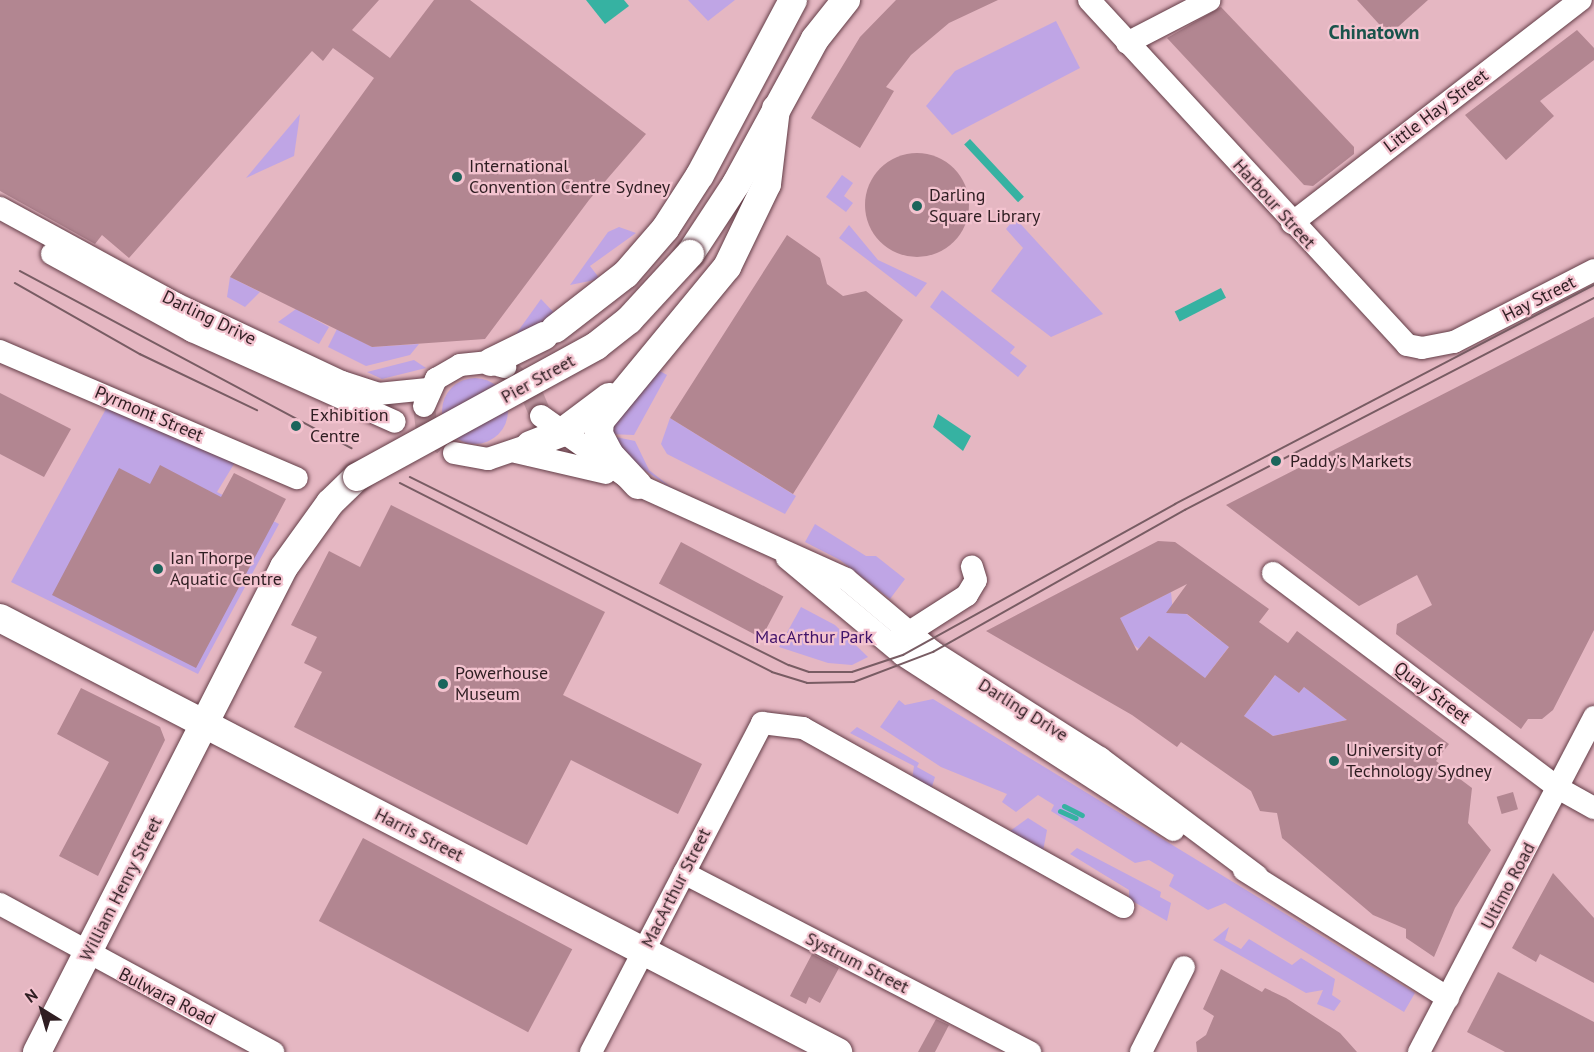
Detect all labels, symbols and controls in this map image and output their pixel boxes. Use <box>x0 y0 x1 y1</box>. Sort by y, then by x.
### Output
district label: Chinatown <box>1328 20 1420 44</box>
street label: Little Hay Street <box>1379 65 1493 157</box>
street label: Harbour Street <box>1228 155 1320 253</box>
place label: International Convention Centre Sydney <box>469 156 670 198</box>
marker: International Convention Centre Sydney <box>450 170 464 184</box>
place label: Darling Square Library <box>929 185 1040 228</box>
marker: Darling Square Library <box>910 199 924 213</box>
street label: Hay Street <box>1498 271 1580 327</box>
street label: Darling Drive <box>159 286 259 350</box>
street label: Pier Street <box>497 350 579 408</box>
street label: Pyrmont Street <box>92 381 206 447</box>
place label: Exhibition Centre <box>310 405 389 448</box>
marker: Exhibition Centre <box>287 417 305 435</box>
place label: Paddy's Markets <box>1290 450 1412 472</box>
marker: Paddy's Markets <box>1267 452 1285 470</box>
place label: Ian Thorpe Aquatic Centre <box>170 548 282 590</box>
marker: Ian Thorpe Aquatic Centre <box>151 562 165 576</box>
park label: MacArthur Park <box>755 626 873 648</box>
street label: Quay Street <box>1390 657 1474 729</box>
place label: Powerhouse Museum <box>455 663 548 706</box>
street label: Darling Drive <box>974 674 1072 746</box>
marker: Powerhouse Museum <box>436 677 450 691</box>
place label: University of Technology Sydney <box>1346 740 1492 783</box>
marker: University of Technology Sydney <box>1327 754 1341 768</box>
street label: Harris Street <box>371 803 467 867</box>
street label: William Henry Street <box>75 813 167 965</box>
street label: MacArthur Street <box>637 825 715 951</box>
street label: Ultimo Road <box>1476 839 1540 933</box>
street label: Systrum Street <box>802 928 912 998</box>
street label: Bulwara Road <box>115 963 219 1031</box>
north arrow <box>12 980 72 1040</box>
text: N <box>21 984 41 1007</box>

